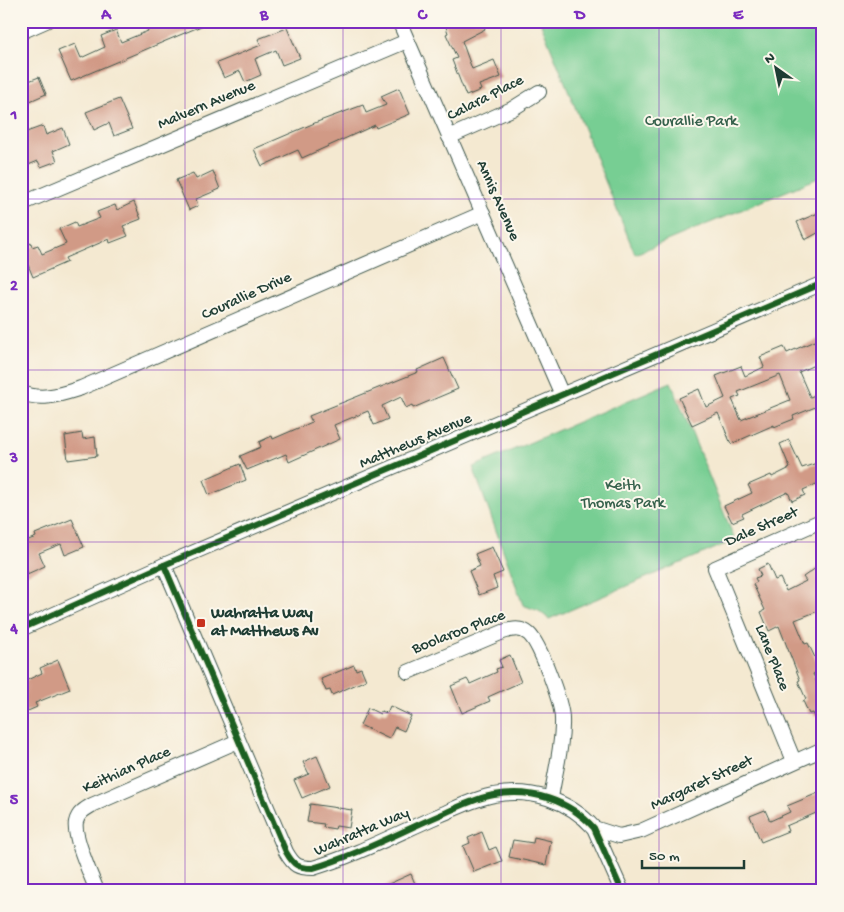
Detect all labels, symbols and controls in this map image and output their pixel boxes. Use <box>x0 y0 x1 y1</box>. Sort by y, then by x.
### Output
text: A <box>100 7 112 26</box>
text: B <box>259 7 269 26</box>
text: C <box>417 7 428 26</box>
text: D <box>573 7 586 26</box>
text: E <box>733 7 744 26</box>
north arrow <box>752 42 802 92</box>
text: N <box>762 50 779 69</box>
street label: Calara Place <box>445 71 528 126</box>
street label: Malvern Avenue <box>155 77 259 135</box>
text: 1 <box>10 107 17 126</box>
park label: Courallie Park <box>645 113 739 132</box>
street label: Annis Avenue <box>471 158 523 245</box>
street label: Courallie Drive <box>199 268 296 325</box>
text: 2 <box>10 278 18 297</box>
street label: Matthews Avenue <box>357 410 476 474</box>
text: 3 <box>9 450 18 469</box>
park label: Keith Thomas Park <box>580 477 667 514</box>
street label: Dale Street <box>722 503 803 553</box>
place label: Wahratta Way at Matthews Av <box>210 605 319 642</box>
street label: Boolaroo Place <box>409 606 509 660</box>
marker: Wahratta Way at Matthews Av <box>195 617 207 629</box>
text: 4 <box>9 621 18 640</box>
street label: Lane Place <box>749 622 793 694</box>
street label: Keithian Place <box>80 743 175 799</box>
street label: Margaret Street <box>648 751 757 816</box>
text: 5 <box>10 792 19 811</box>
street label: Wahratta Way <box>311 804 413 862</box>
scale bar <box>642 837 744 869</box>
text: 50 m <box>649 848 680 866</box>

